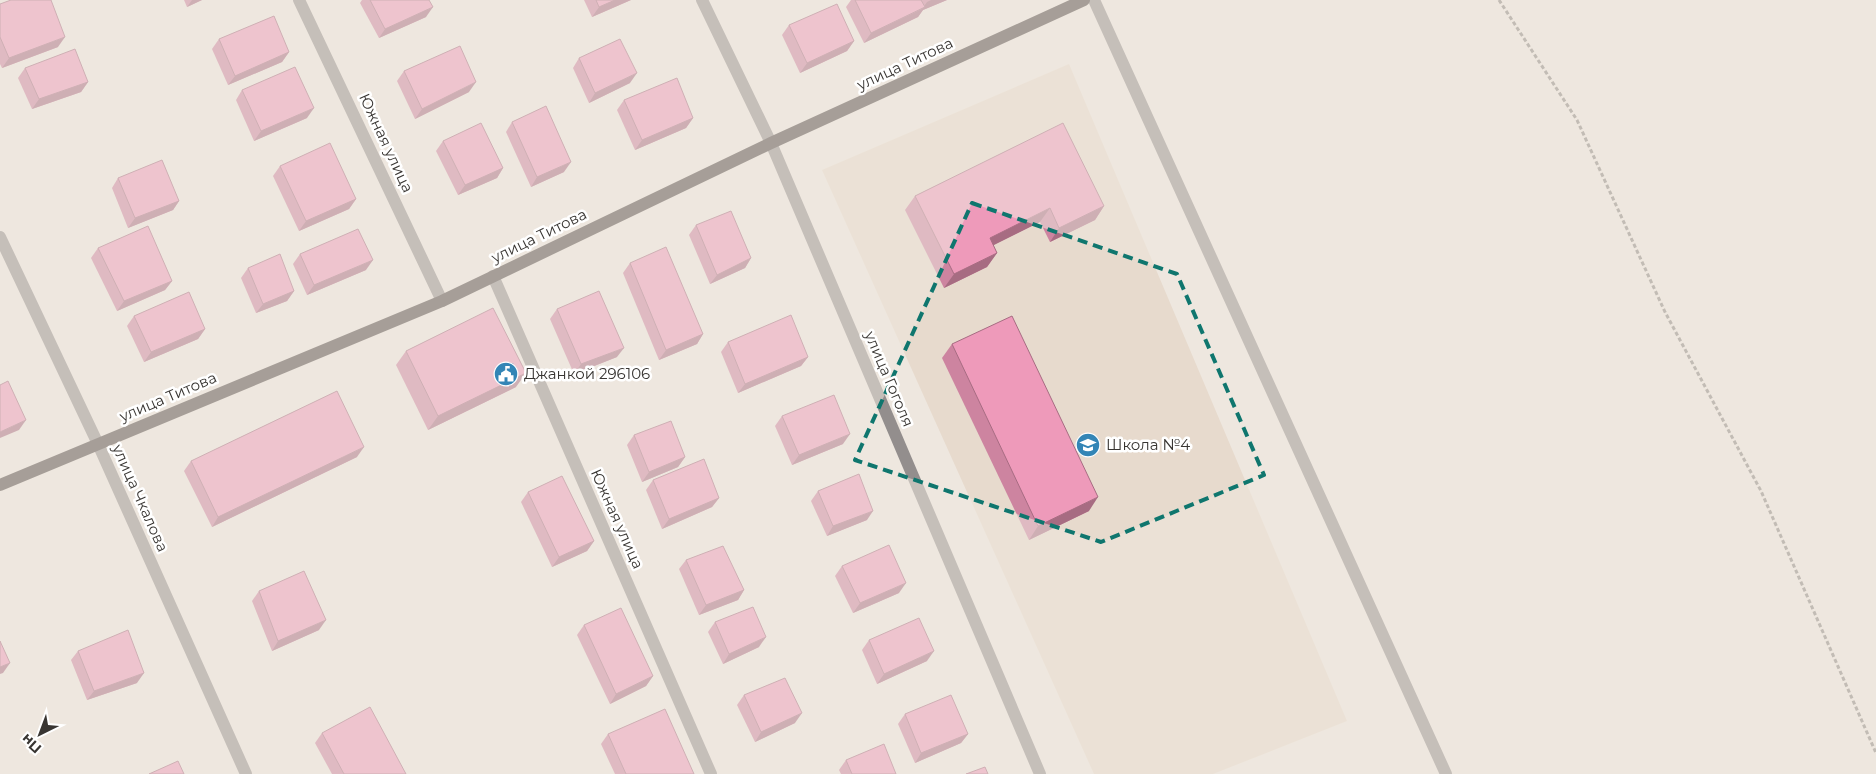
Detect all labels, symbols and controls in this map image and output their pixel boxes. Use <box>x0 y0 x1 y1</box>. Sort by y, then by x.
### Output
street label: улица Титова <box>853 33 956 95</box>
street label: Южная улица <box>355 90 418 195</box>
street label: улица Титова <box>487 204 590 267</box>
street label: улица Гоголя <box>860 327 918 429</box>
public building icon: Джанкой 296106 <box>493 361 519 387</box>
place label: Джанкой 296106 <box>524 364 650 383</box>
street label: улица Титова <box>115 368 219 426</box>
school or university icon: Школа №4 <box>1075 432 1101 458</box>
place label: Школа №4 <box>1106 435 1190 454</box>
street label: улица Чкалова <box>108 440 173 555</box>
street label: Южная улица <box>587 466 648 572</box>
north arrow <box>15 709 65 759</box>
text: Пн <box>17 730 45 757</box>

